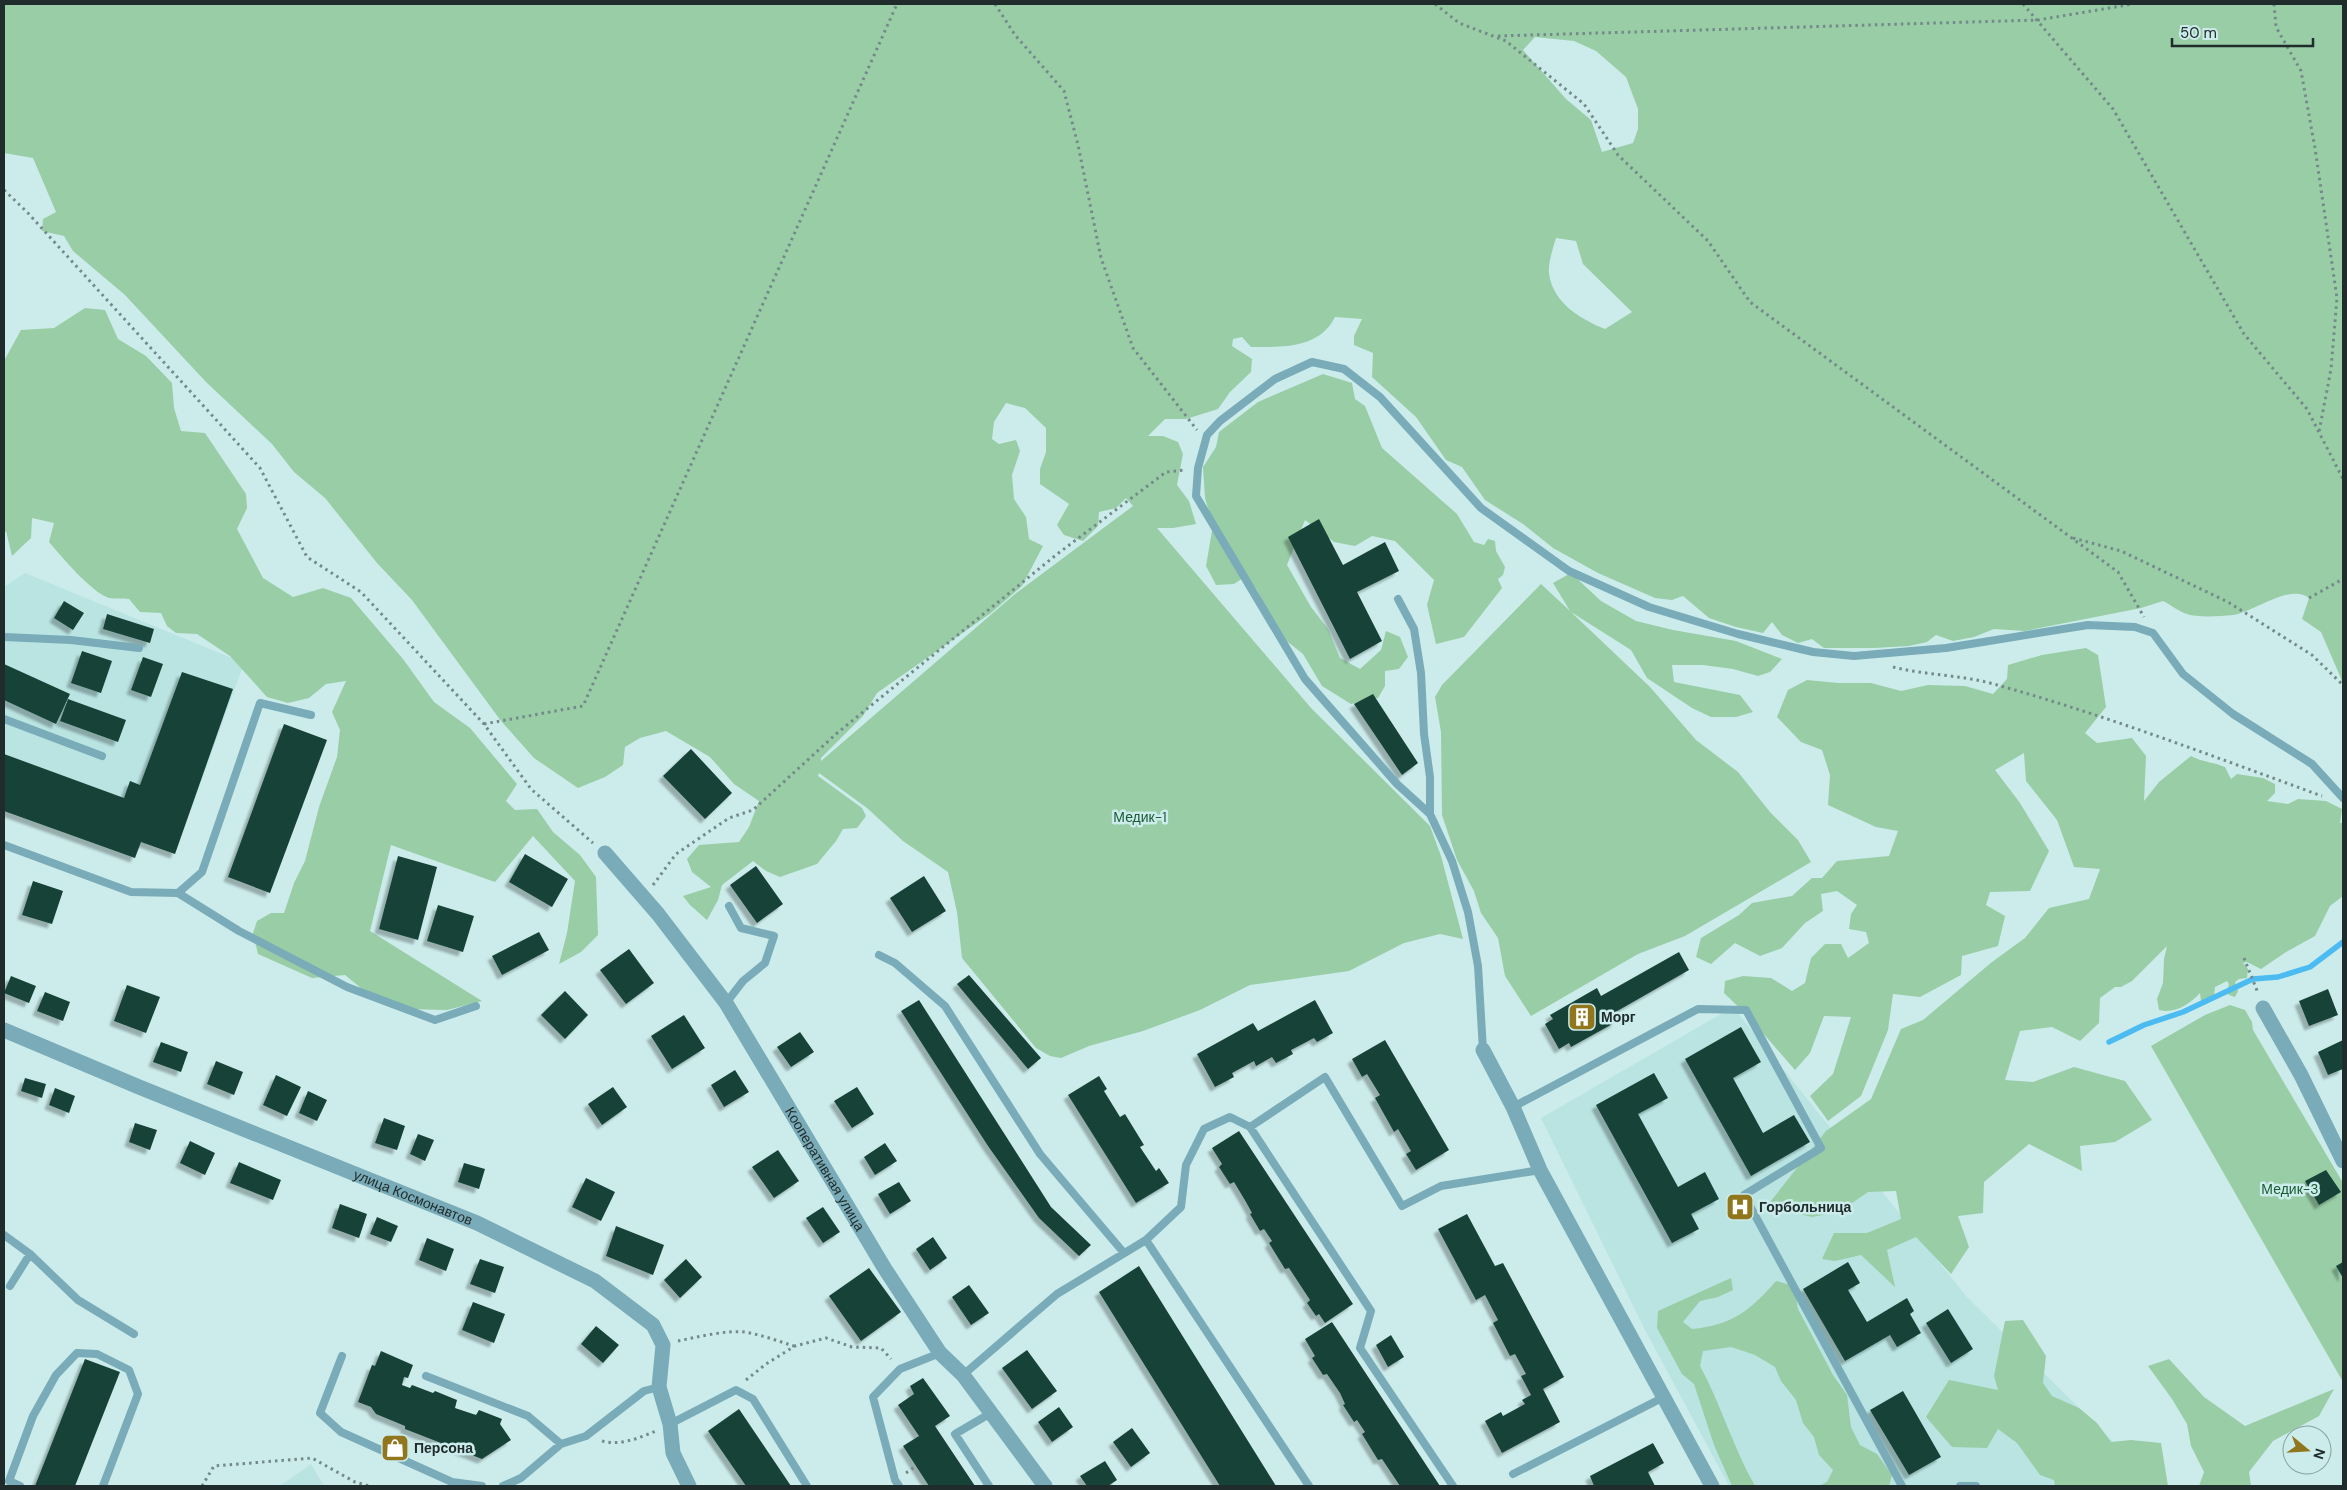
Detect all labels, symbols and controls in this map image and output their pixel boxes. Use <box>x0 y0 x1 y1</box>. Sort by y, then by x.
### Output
scale bar <box>2172 15 2313 47</box>
text: 50 m <box>2180 23 2217 43</box>
park label: Медик-1 <box>1113 808 1167 826</box>
building icon: Морг <box>1567 1002 1597 1032</box>
place label: Морг <box>1601 1008 1636 1026</box>
street label: Кооперативная улица <box>781 1103 869 1234</box>
street label: улица Космонавтов <box>351 1165 475 1229</box>
park label: Медик-3 <box>2261 1180 2319 1198</box>
hospital icon: Горбольница <box>1725 1192 1755 1222</box>
place label: Горбольница <box>1759 1198 1852 1216</box>
north arrow <box>2282 1425 2332 1475</box>
shop icon: Персона <box>380 1433 410 1463</box>
place label: Персона <box>414 1439 473 1457</box>
text: N <box>2309 1446 2330 1462</box>

